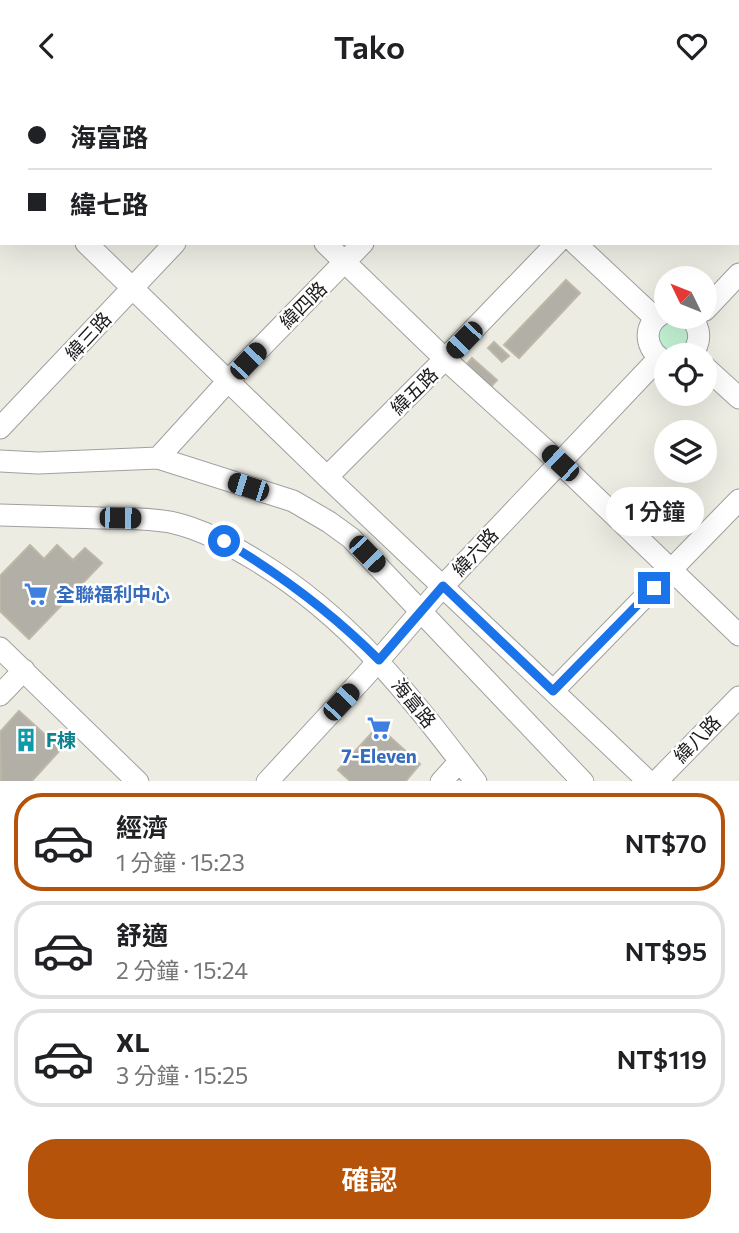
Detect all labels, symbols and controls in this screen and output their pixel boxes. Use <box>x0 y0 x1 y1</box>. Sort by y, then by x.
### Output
text: Tako <box>334 26 405 66</box>
icon: back <box>28 27 66 65</box>
icon: heart <box>673 27 711 65</box>
text: 海富路 <box>70 121 148 152</box>
text: 緯七路 <box>70 188 148 219</box>
north arrow <box>654 266 718 329</box>
map controls <box>654 266 717 483</box>
street label: 緯四路 <box>274 276 331 333</box>
street label: 緯三路 <box>60 307 115 364</box>
car <box>442 318 487 362</box>
car <box>226 339 271 383</box>
button: locate <box>654 343 717 406</box>
street label: 緯五路 <box>385 362 442 419</box>
button: layers <box>654 420 717 483</box>
car <box>538 441 583 485</box>
car <box>225 471 272 503</box>
callout: 1 分鐘 <box>605 487 703 535</box>
text: 1 分鐘 <box>625 497 685 525</box>
car <box>99 507 142 529</box>
street label: 緯六路 <box>447 523 502 580</box>
route start <box>208 525 240 557</box>
car <box>345 532 390 576</box>
route end <box>638 572 670 604</box>
supermarket icon: 全聯福利中心 <box>22 580 50 608</box>
place label: 全聯福利中心 <box>56 582 170 605</box>
street label: 海富路 <box>388 673 441 732</box>
car <box>319 679 364 725</box>
street label: 緯八路 <box>669 710 725 767</box>
supermarket icon: 7-Eleven <box>365 714 393 742</box>
building icon: F棟 <box>12 726 40 754</box>
place label: F棟 <box>46 728 76 751</box>
place label: 7-Eleven <box>341 744 417 767</box>
icon: car <box>32 811 95 874</box>
text: 經濟 <box>116 811 168 842</box>
text: NT$70 <box>625 827 707 858</box>
text: 1 分鐘 · 15:23 <box>116 848 245 876</box>
icon: car <box>32 919 95 982</box>
text: 舒適 <box>116 919 168 950</box>
text: NT$95 <box>625 935 707 966</box>
text: 2 分鐘 · 15:24 <box>116 956 248 984</box>
text: XL <box>116 1026 150 1057</box>
icon: car <box>32 1027 95 1090</box>
text: NT$119 <box>617 1043 707 1074</box>
text: 3 分鐘 · 15:25 <box>116 1061 248 1089</box>
button: 確認 <box>28 1139 711 1219</box>

